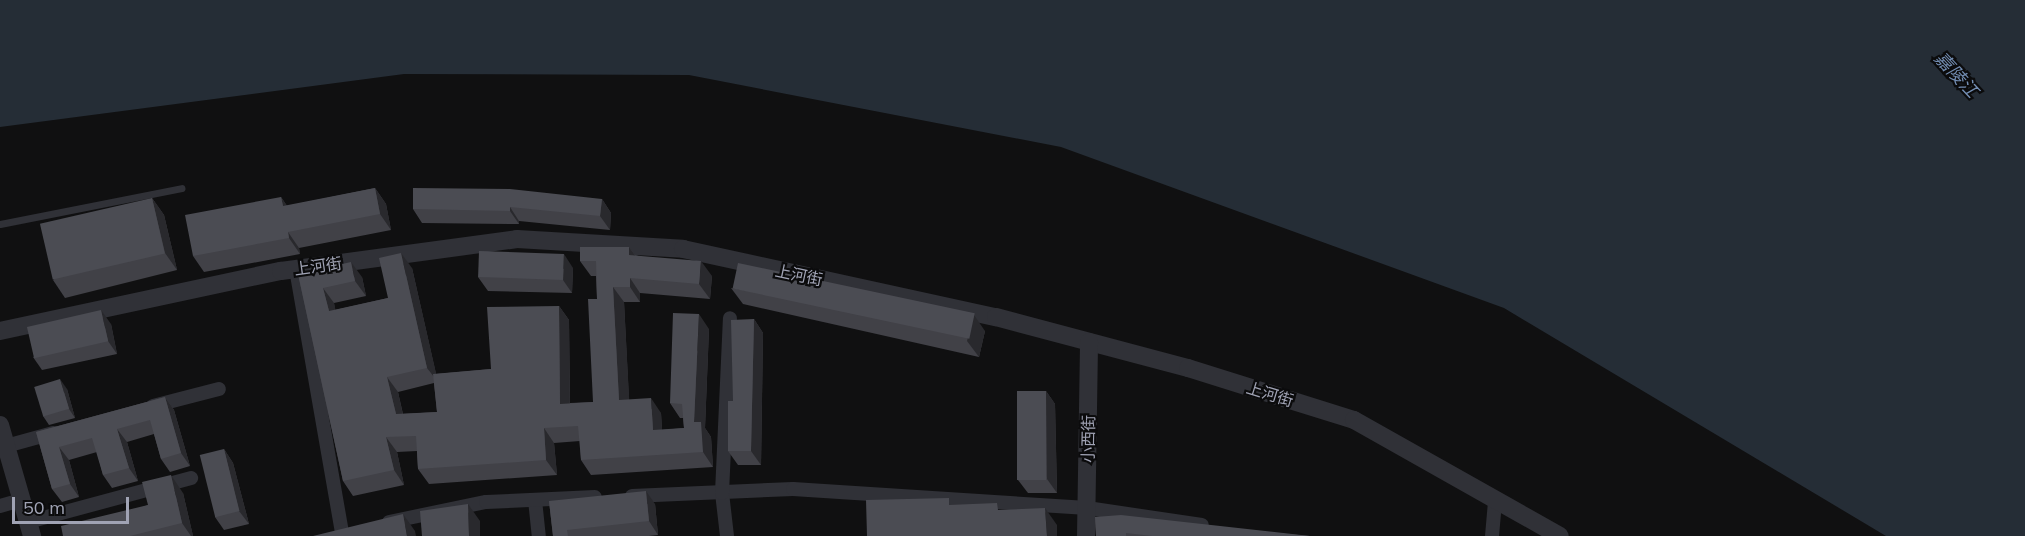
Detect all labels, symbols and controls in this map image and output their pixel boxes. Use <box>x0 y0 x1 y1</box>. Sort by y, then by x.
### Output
water label: 嘉陵江 <box>1930 48 1982 102</box>
street label: 上河街 <box>293 253 343 279</box>
street label: 上河街 <box>774 261 824 289</box>
street label: 上河街 <box>1244 378 1296 410</box>
street label: 小西街 <box>1078 415 1098 463</box>
scale bar <box>15 485 132 523</box>
text: 50 m <box>23 496 65 519</box>

